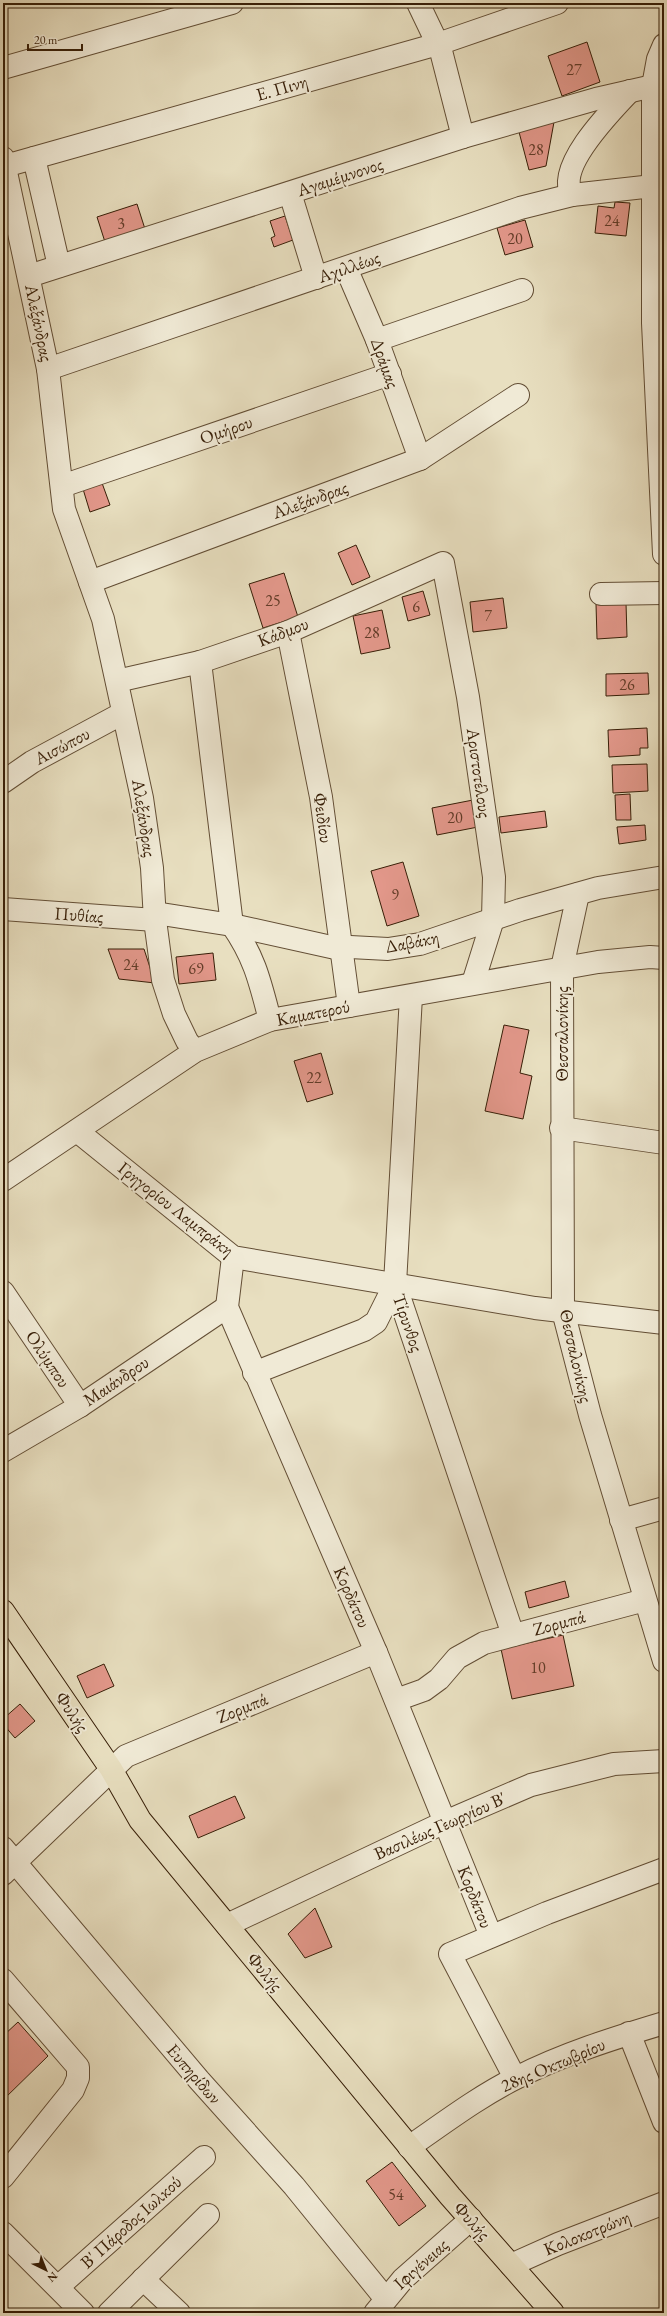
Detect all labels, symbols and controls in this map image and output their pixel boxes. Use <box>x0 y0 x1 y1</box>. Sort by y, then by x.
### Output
scale bar <box>28 26 82 52</box>
text: 20 m <box>34 32 58 48</box>
house number: 27 <box>566 59 582 80</box>
street label: Ε. Πινη <box>253 69 310 106</box>
house number: 28 <box>528 139 544 160</box>
street label: Αγαμέμνονος <box>293 152 386 202</box>
house number: 24 <box>604 210 620 231</box>
house number: 3 <box>117 213 125 234</box>
house number: 20 <box>507 228 523 249</box>
street label: Αχιλλέως <box>314 245 383 288</box>
street label: Αλεξάνδρας <box>20 281 59 364</box>
street label: Δράμας <box>366 334 405 391</box>
street label: Ομήρου <box>196 410 255 449</box>
street label: Αλεξάνδρας <box>268 475 351 524</box>
house number: 25 <box>265 590 281 611</box>
house number: 6 <box>412 596 420 617</box>
house number: 7 <box>484 605 492 626</box>
street label: Κάδμου <box>254 611 311 652</box>
house number: 28 <box>364 622 380 643</box>
house number: 26 <box>619 674 635 695</box>
street label: Αισώπου <box>29 721 94 770</box>
street label: Αριστοτέλους <box>462 725 497 819</box>
street label: Αλεξάνδρας <box>127 776 162 859</box>
street label: Φειδίου <box>309 791 338 845</box>
house number: 20 <box>447 807 463 828</box>
house number: 9 <box>391 884 399 905</box>
street label: Πυθίας <box>54 901 104 928</box>
street label: Δαβάκη <box>383 925 441 958</box>
house number: 24 <box>123 954 139 975</box>
house number: 69 <box>188 958 204 979</box>
street label: Θεσσαλονίκης <box>550 986 573 1082</box>
street label: Καματερού <box>274 994 352 1031</box>
house number: 22 <box>306 1067 322 1088</box>
street label: Γρηγορίου Λαμπράκη <box>114 1156 239 1261</box>
street label: Τίρυνθος <box>388 1291 429 1355</box>
street label: Θεσσαλονίκης <box>555 1307 598 1405</box>
street label: Ολύμπου <box>21 1326 76 1392</box>
street label: Μαιάνδρου <box>78 1350 153 1411</box>
street label: Κορδάτου <box>329 1562 376 1631</box>
street label: Ζορμπά <box>530 1604 588 1640</box>
house number: 10 <box>530 1657 546 1678</box>
street label: Φυλής <box>51 1687 94 1736</box>
street label: Ζορμπά <box>213 1687 271 1728</box>
street label: Βασιλέως Γεωργίου Β' <box>370 1786 509 1865</box>
street label: Κορδάτου <box>453 1862 498 1931</box>
street label: Φυλής <box>242 1947 288 1996</box>
street label: 28ης Οκτωβρίου <box>497 2032 608 2097</box>
street label: Ευπηρίδων <box>162 2039 227 2109</box>
street label: Β' Πάροδος Ιωλκού <box>75 2170 186 2273</box>
house number: 54 <box>388 2184 404 2205</box>
street label: Φυλής <box>449 2197 496 2245</box>
street label: Κολοκοτρώνη <box>540 2205 634 2260</box>
street label: Ιφιγένειας <box>389 2233 453 2294</box>
north arrow <box>26 2250 66 2290</box>
text: N <box>45 2269 61 2286</box>

